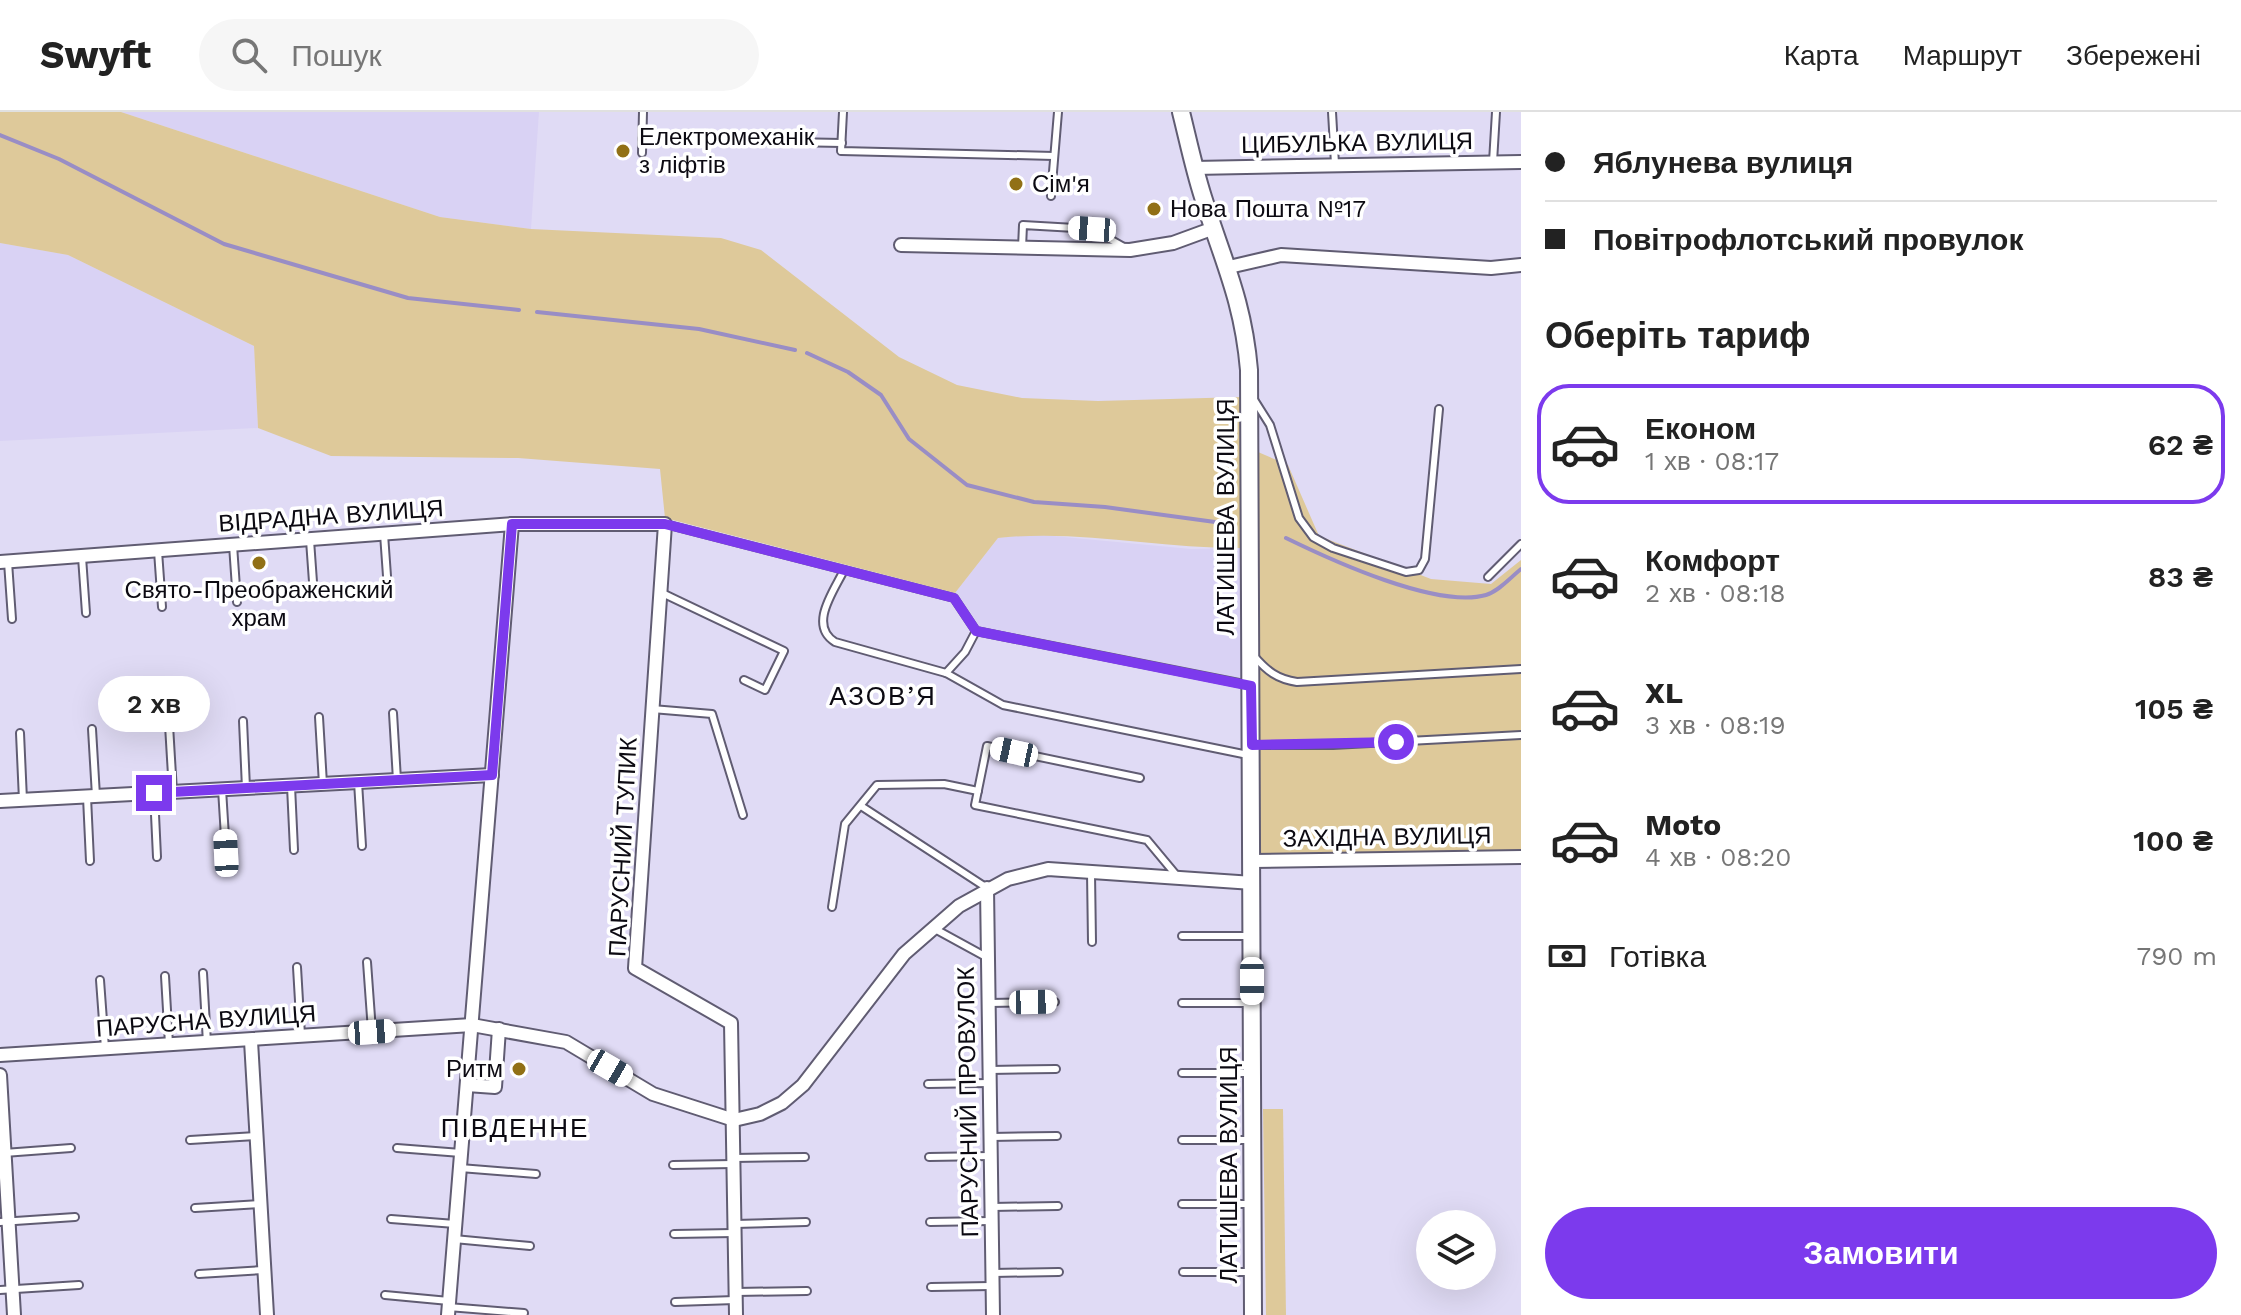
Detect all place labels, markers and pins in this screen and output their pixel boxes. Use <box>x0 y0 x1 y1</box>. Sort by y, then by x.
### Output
place label: Електромеханік з ліфтів <box>639 123 815 179</box>
marker: Електромеханік з ліфтів <box>614 142 632 160</box>
place label: Сім'я <box>1032 170 1090 198</box>
marker: Сім'я <box>1007 175 1025 193</box>
place label: Нова Пошта №17 <box>1170 195 1366 223</box>
marker: Нова Пошта №17 <box>1145 200 1163 218</box>
marker: Свято-Преображенский храм <box>250 554 268 572</box>
place label: Свято-Преображенский храм <box>125 576 393 632</box>
place label: Ритм <box>446 1055 503 1083</box>
marker: Ритм <box>510 1060 528 1078</box>

